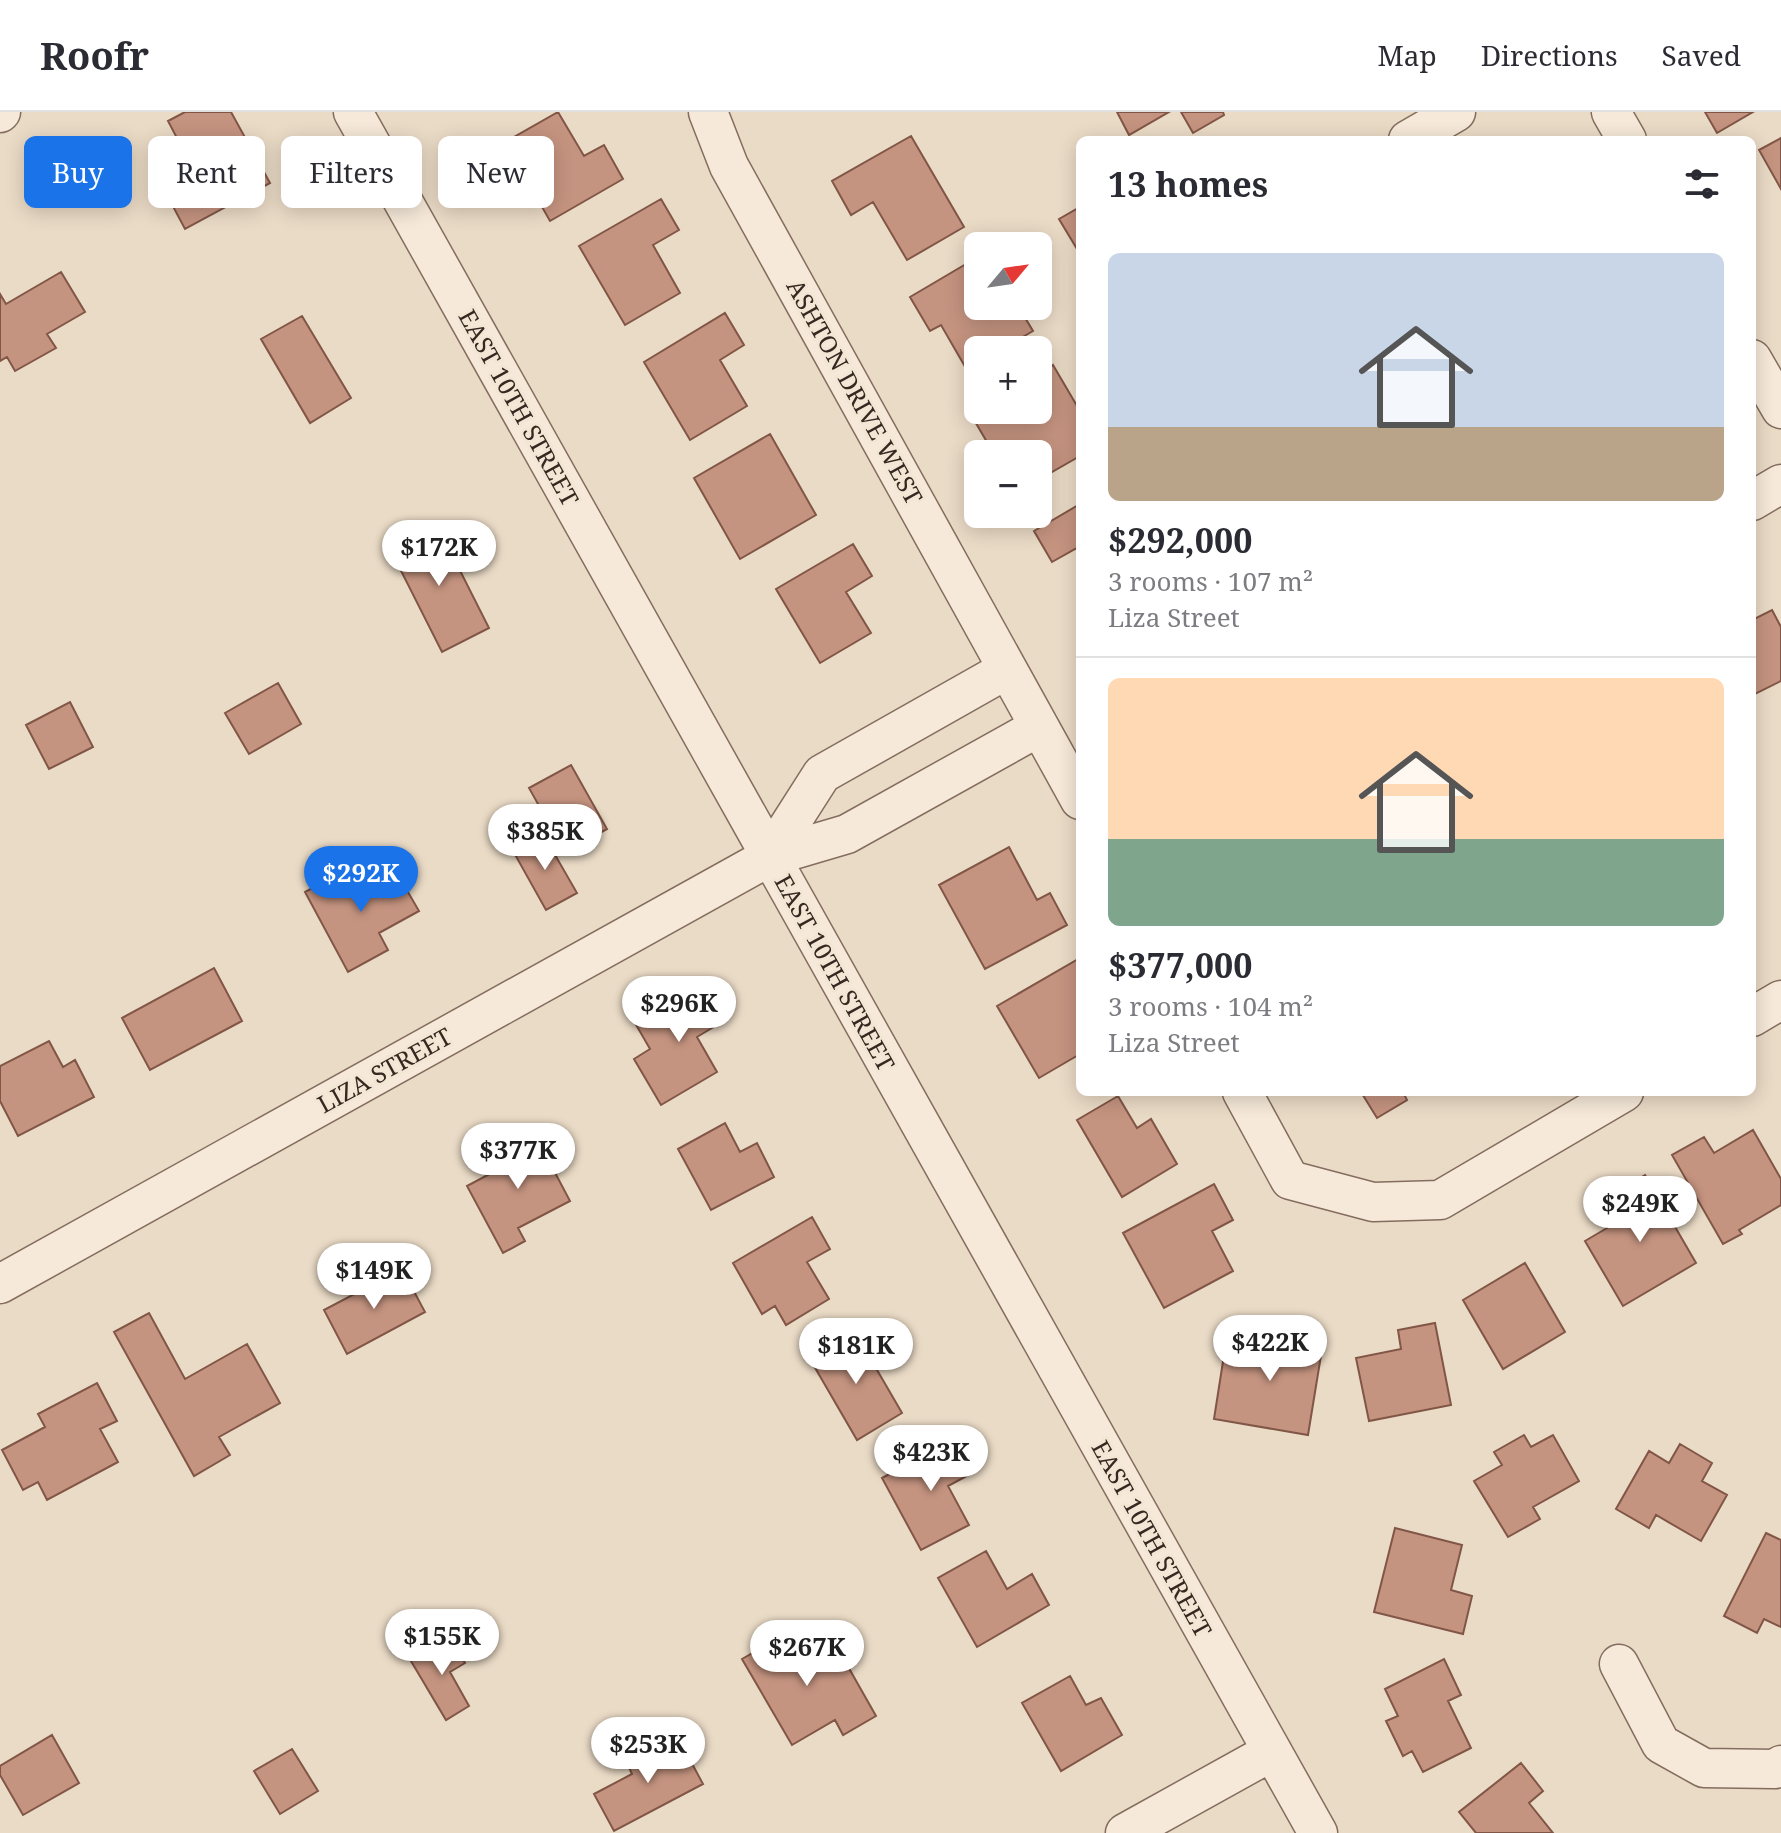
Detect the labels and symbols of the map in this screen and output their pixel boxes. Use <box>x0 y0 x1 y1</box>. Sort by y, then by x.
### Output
north arrow <box>964 232 1052 320</box>
street label: ASHTON DRIVE WEST <box>780 273 931 510</box>
street label: EAST 10TH STREET <box>452 303 587 512</box>
pin: $172K <box>383 520 495 588</box>
pin: $385K <box>489 804 601 872</box>
pin: $292K <box>305 846 417 914</box>
street label: EAST 10TH STREET <box>768 868 903 1077</box>
pin: $296K <box>623 976 735 1044</box>
street label: LIZA STREET <box>311 1019 458 1120</box>
pin: $377K <box>462 1123 574 1191</box>
pin: $249K <box>1584 1176 1696 1244</box>
pin: $149K <box>318 1243 430 1311</box>
pin: $422K <box>1214 1315 1326 1383</box>
pin: $181K <box>800 1318 912 1386</box>
pin: $423K <box>875 1425 987 1493</box>
street label: EAST 10TH STREET <box>1085 1434 1220 1643</box>
pin: $155K <box>386 1609 498 1677</box>
pin: $267K <box>751 1620 863 1688</box>
pin: $253K <box>592 1717 704 1785</box>

